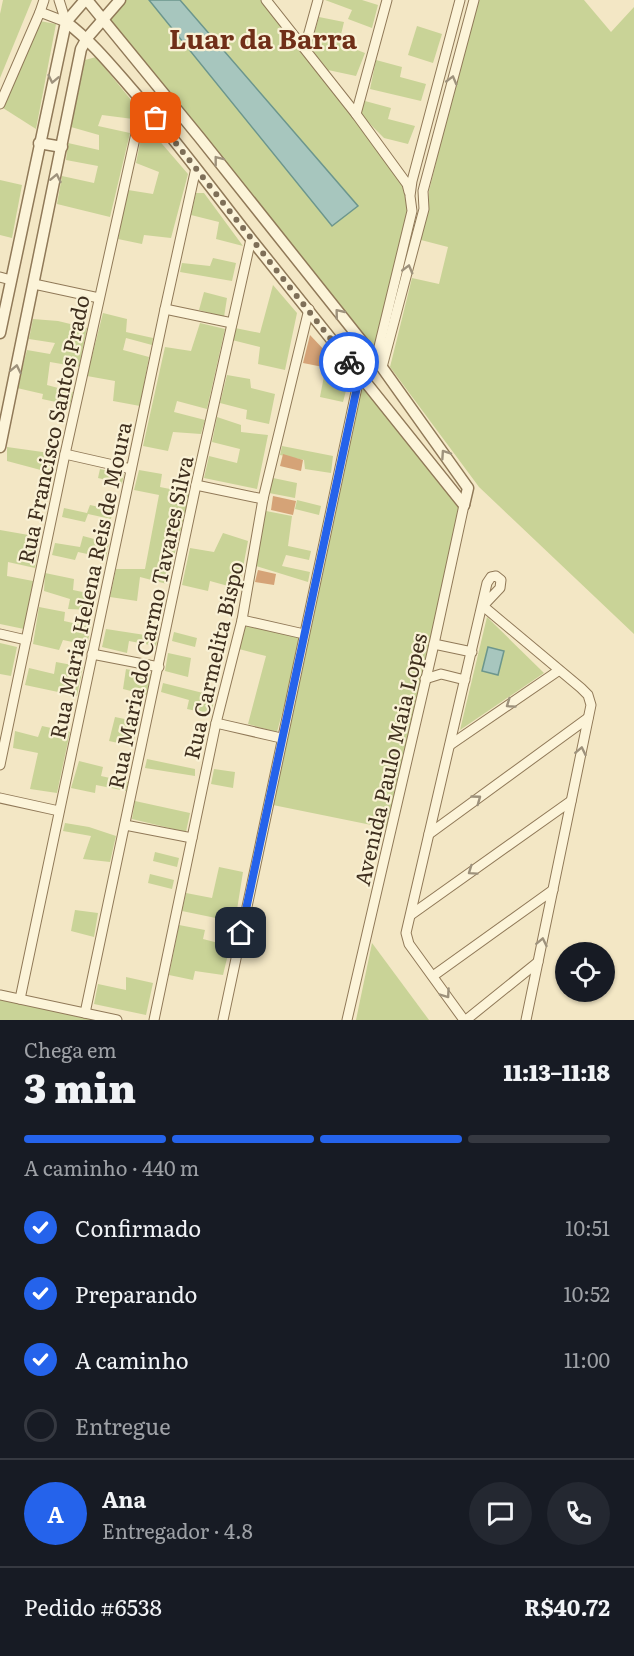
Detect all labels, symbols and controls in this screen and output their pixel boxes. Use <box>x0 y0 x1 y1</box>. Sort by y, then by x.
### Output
district label: Luar da Barra <box>169 17 357 57</box>
one-way arrow <box>48 73 61 83</box>
one-way arrow <box>445 76 458 86</box>
pin <box>130 92 181 143</box>
icon: bag <box>139 101 172 134</box>
one-way arrow <box>214 156 225 167</box>
one-way arrow <box>48 173 61 183</box>
one-way arrow <box>400 265 413 275</box>
street label: Rua Francisco Santos Prado <box>8 292 96 566</box>
one-way arrow <box>336 309 347 320</box>
courier <box>319 332 379 392</box>
icon: bike <box>333 346 366 379</box>
one-way arrow <box>9 364 22 374</box>
street label: Rua Maria Helena Reis de Moura <box>40 418 138 741</box>
one-way arrow <box>441 449 452 460</box>
street label: Rua Maria do Carmo Tavares Silva <box>99 452 200 791</box>
street label: Rua Carmelita Bispo <box>174 558 250 762</box>
street label: Avenida Paulo Maia Lopes <box>345 630 433 888</box>
one-way arrow <box>506 697 517 708</box>
one-way arrow <box>574 746 587 756</box>
one-way arrow <box>470 796 481 807</box>
one-way arrow <box>467 864 478 875</box>
pin <box>215 907 266 958</box>
icon: home <box>224 916 257 949</box>
one-way arrow <box>535 937 548 947</box>
map controls <box>555 942 615 1002</box>
button: locate <box>555 942 615 1002</box>
one-way arrow <box>439 988 450 999</box>
text: Chega em <box>24 1034 117 1064</box>
text: 11:13–11:18 <box>504 1055 610 1088</box>
text: 3 min <box>24 1057 136 1115</box>
text: A caminho · 440 m <box>24 1152 199 1182</box>
icon: check <box>24 1211 57 1244</box>
text: Confirmado <box>75 1211 201 1244</box>
text: 10:51 <box>565 1212 610 1242</box>
icon: check <box>24 1277 57 1310</box>
text: Preparando <box>75 1277 197 1310</box>
text: 10:52 <box>564 1278 610 1308</box>
icon: check <box>24 1343 57 1376</box>
text: A caminho <box>75 1343 189 1376</box>
text: 11:00 <box>564 1344 610 1374</box>
text: Entregue <box>75 1409 171 1442</box>
text: Ana <box>102 1482 146 1515</box>
button: chat <box>469 1482 532 1545</box>
button: phone <box>547 1482 610 1545</box>
text: A <box>47 1497 64 1530</box>
text: Entregador · 4.8 <box>102 1515 253 1545</box>
text: Pedido #6538 <box>24 1590 162 1623</box>
text: R$40.72 <box>524 1590 610 1623</box>

